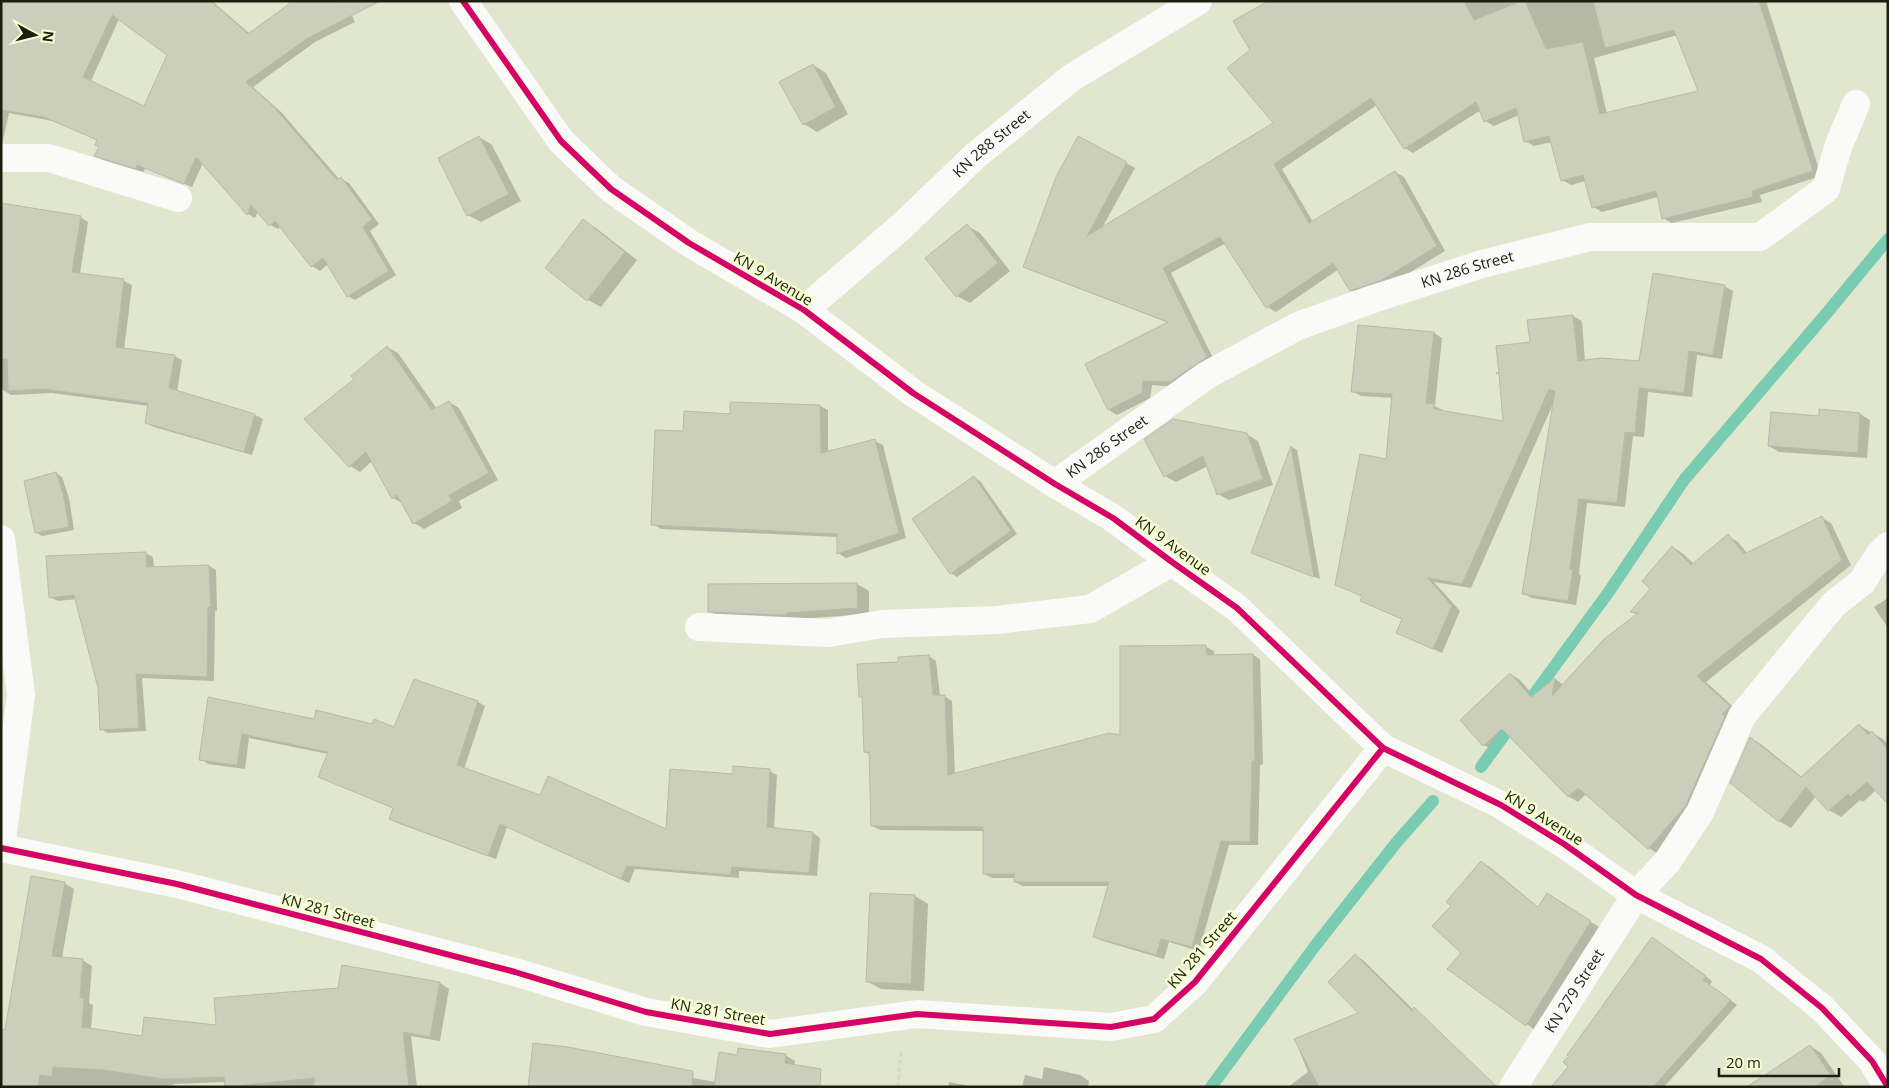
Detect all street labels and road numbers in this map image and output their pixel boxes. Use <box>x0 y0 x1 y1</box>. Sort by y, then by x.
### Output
street label: KN 288 Street <box>948 104 1034 181</box>
street label: KN 286 Street <box>1418 245 1516 292</box>
street label: KN 9 Avenue <box>730 247 817 310</box>
street label: KN 286 Street <box>1062 410 1151 482</box>
street label: KN 9 Avenue <box>1132 511 1215 579</box>
street label: KN 9 Avenue <box>1501 785 1588 849</box>
street label: KN 281 Street <box>279 888 377 932</box>
street label: KN 281 Street <box>1162 907 1240 992</box>
street label: KN 279 Street <box>1539 945 1608 1036</box>
street label: KN 281 Street <box>669 993 767 1029</box>

